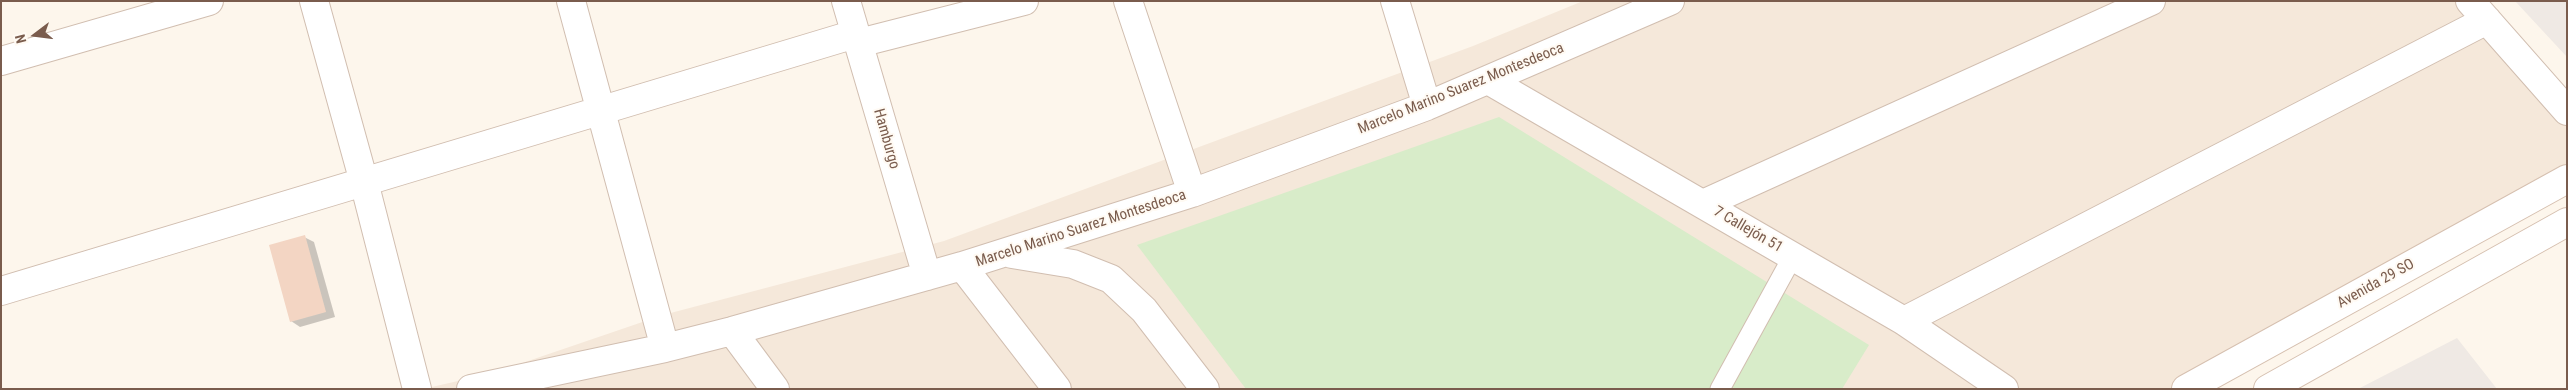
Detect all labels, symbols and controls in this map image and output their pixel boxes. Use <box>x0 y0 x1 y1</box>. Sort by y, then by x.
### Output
north arrow <box>10 10 60 60</box>
text: N <box>12 33 29 45</box>
street label: Marcelo Marino Suarez Montesdeoca <box>1355 39 1567 139</box>
street label: Hamburgo <box>869 107 903 171</box>
street label: Marcelo Marino Suarez Montesdeoca <box>973 186 1189 272</box>
street label: 7 Callejón 51 <box>1710 203 1786 257</box>
street label: Avenida 29 SO <box>2334 255 2418 313</box>

